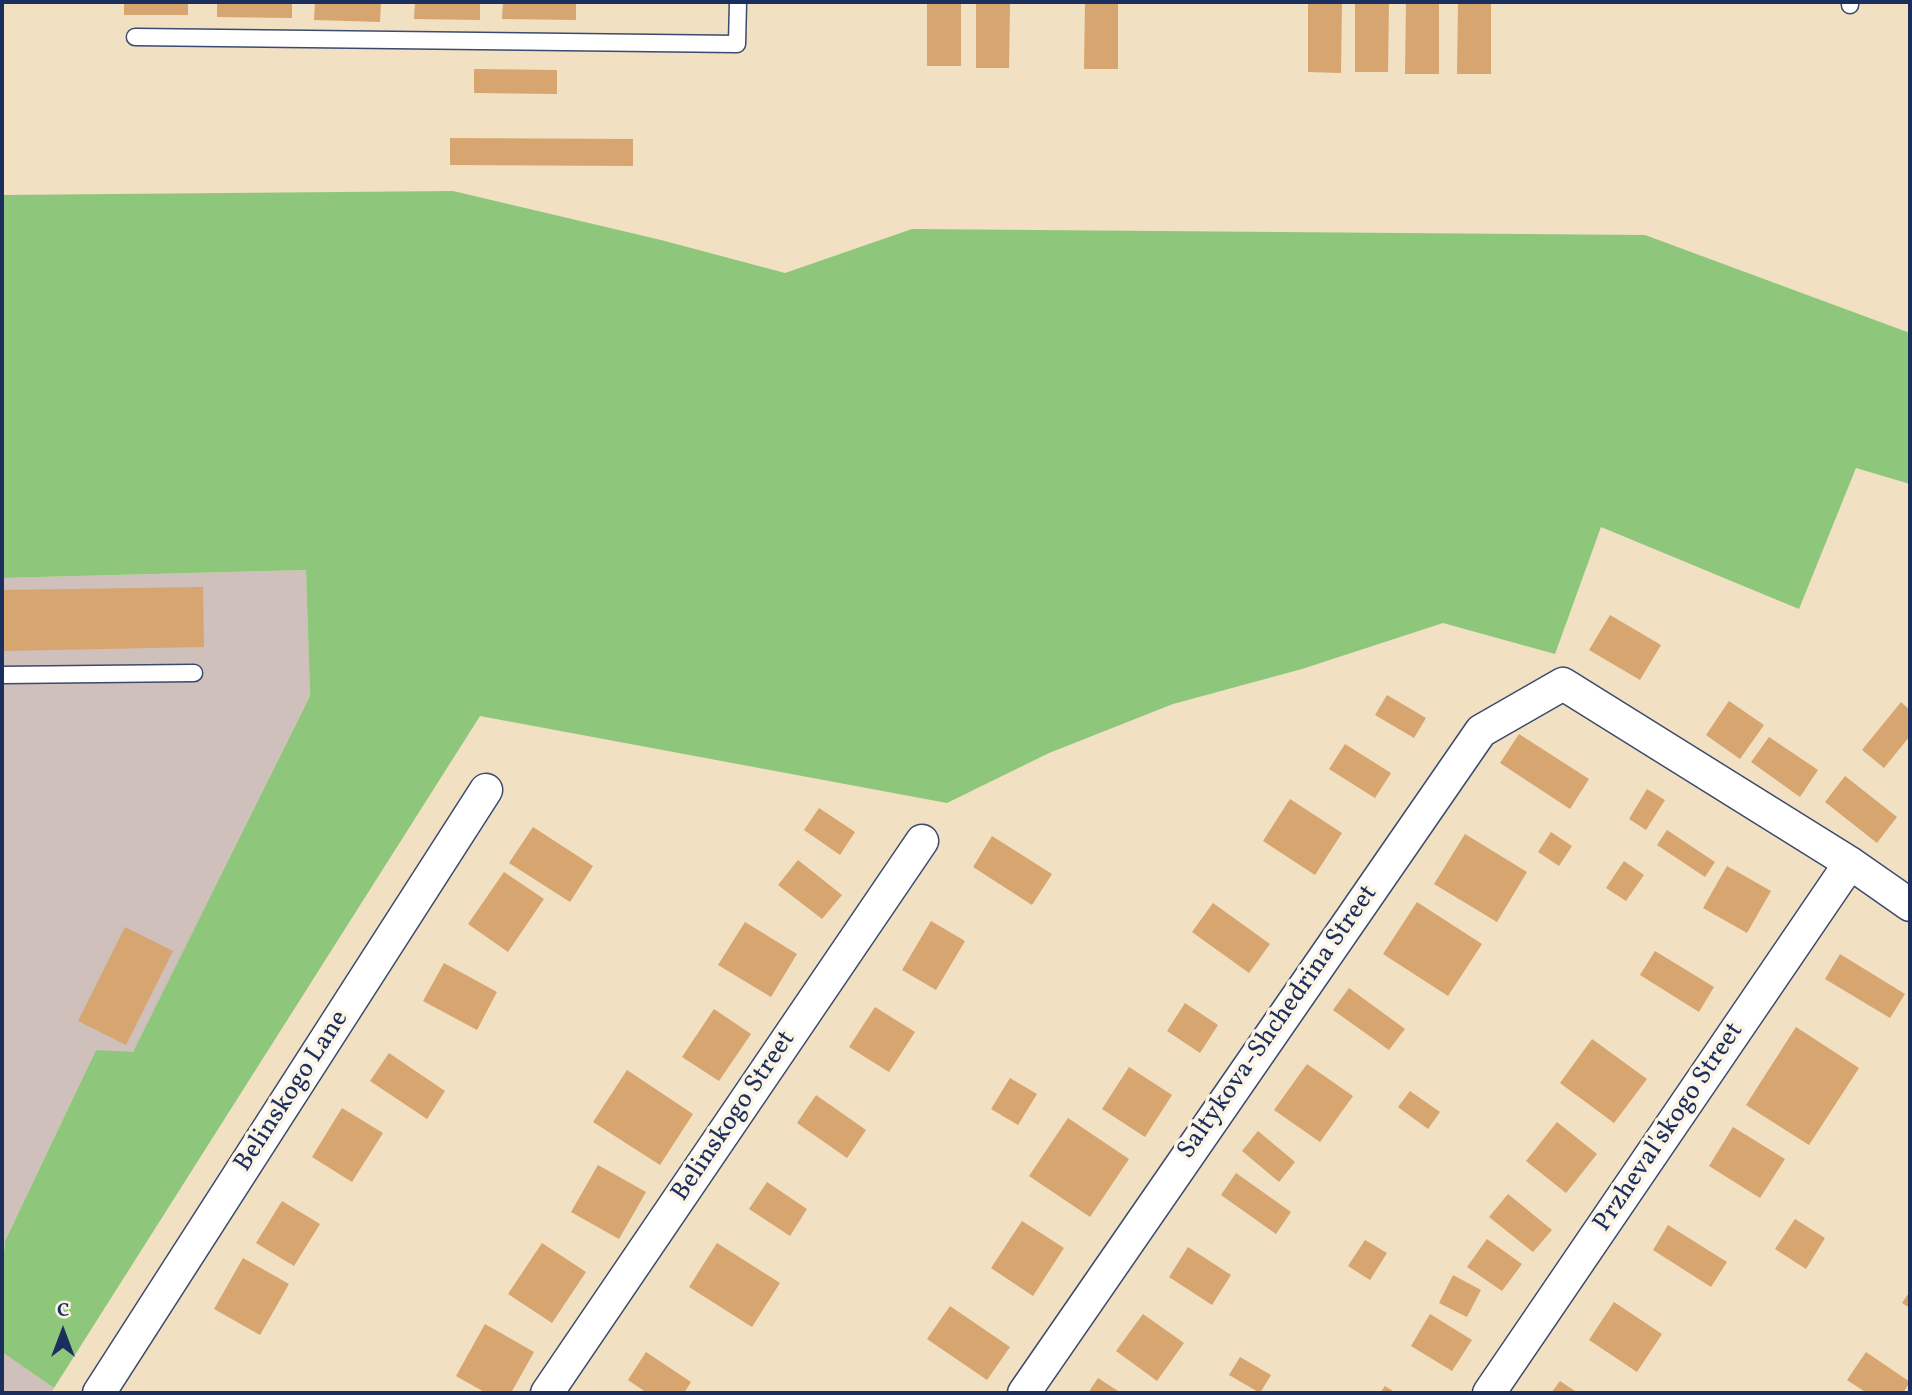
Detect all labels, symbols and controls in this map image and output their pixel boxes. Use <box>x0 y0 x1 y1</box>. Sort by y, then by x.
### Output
street label: Saltykova-Shchedrina Street <box>1172 880 1386 1166</box>
street label: Belinskogo Lane <box>229 1005 357 1179</box>
street label: Przheval'skogo Street <box>1588 1018 1752 1238</box>
street label: Belinskogo Street <box>666 1026 804 1208</box>
north arrow <box>28 1297 98 1367</box>
text: С <box>57 1298 69 1324</box>

